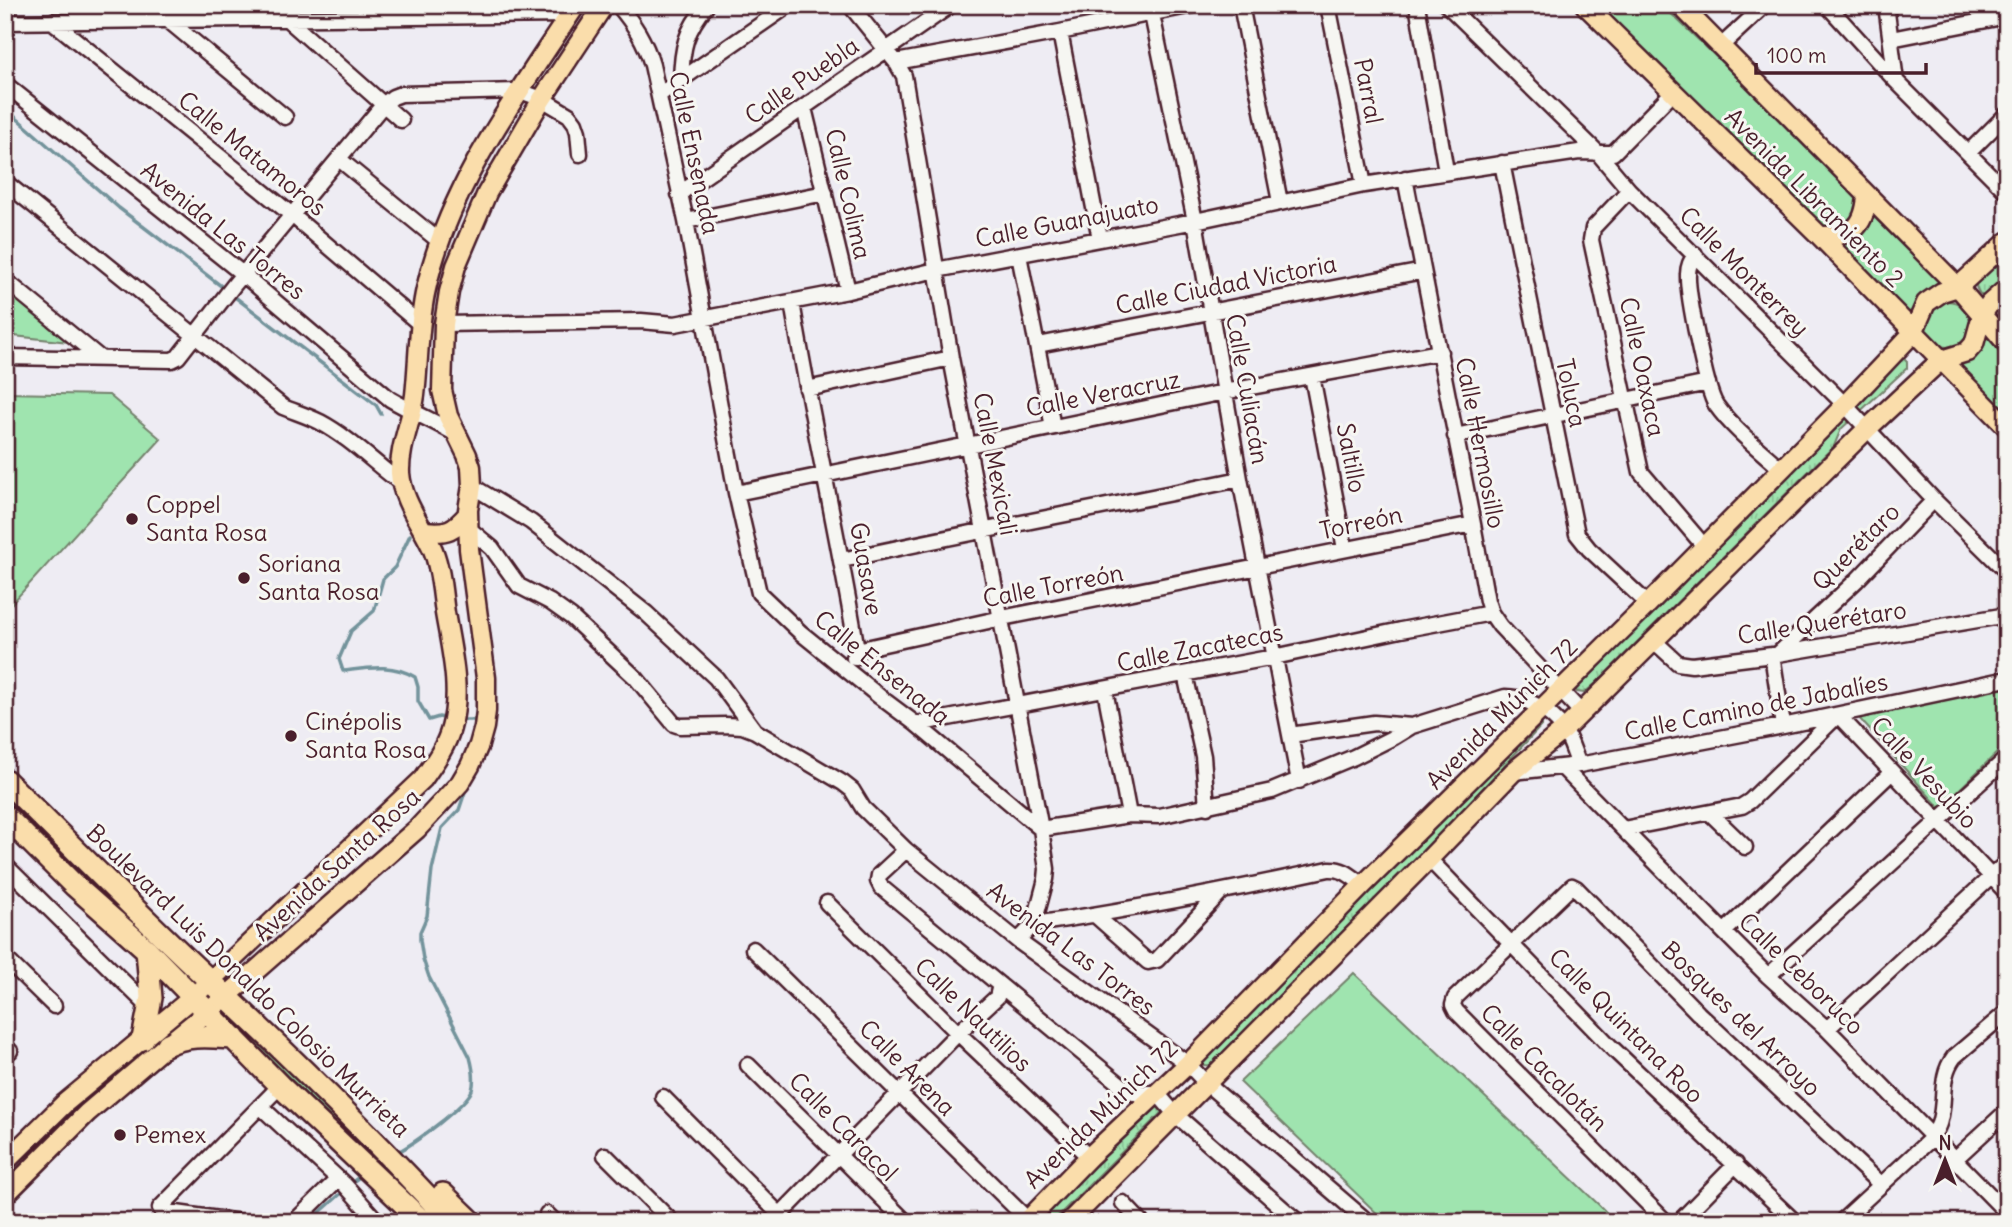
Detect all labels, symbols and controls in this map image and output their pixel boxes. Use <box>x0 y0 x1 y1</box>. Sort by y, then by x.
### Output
street label: Calle Puebla <box>739 30 864 130</box>
scale bar <box>1756 32 1926 76</box>
text: 100 m <box>1767 42 1826 69</box>
street label: Parral <box>1348 56 1390 126</box>
street label: Calle Ensenada <box>663 69 727 237</box>
street label: Calle Matamoros <box>172 84 333 222</box>
street label: Avenida Libramiento 2 <box>1719 101 1911 293</box>
street label: Calle Colima <box>819 125 879 262</box>
street label: Avenida Las Torres <box>135 155 312 306</box>
street label: Calle Guanajuato <box>973 189 1161 253</box>
street label: Calle Monterrey <box>1674 200 1816 342</box>
street label: Calle Ciudad Victoria <box>1113 248 1339 320</box>
street label: Calle Oaxaca <box>1614 294 1672 439</box>
street label: Calle Culiacán <box>1220 311 1276 466</box>
street label: Calle Hermosillo <box>1450 355 1512 531</box>
street label: Toluca <box>1550 356 1594 430</box>
street label: Calle Veracruz <box>1023 363 1182 423</box>
street label: Calle Mexicali <box>967 390 1025 538</box>
street label: Saltillo <box>1331 421 1373 495</box>
place label: Coppel Santa Rosa <box>146 489 267 547</box>
street label: Querétaro <box>1805 496 1905 596</box>
street label: Torreón <box>1317 499 1405 545</box>
marker: Coppel Santa Rosa <box>124 511 140 527</box>
street label: Guasave <box>844 520 890 618</box>
place label: Soriana Santa Rosa <box>258 548 379 606</box>
street label: Calle Torreón <box>980 557 1126 613</box>
marker: Soriana Santa Rosa <box>236 570 252 586</box>
street label: Calle Querétaro <box>1735 594 1908 650</box>
street label: Calle Ensenada <box>809 603 956 731</box>
street label: Calle Zacatecas <box>1114 616 1285 678</box>
street label: Avenida Múnich 72 <box>1419 631 1583 795</box>
street label: Calle Camino de Jabalíes <box>1622 666 1890 746</box>
place label: Cinépolis Santa Rosa <box>305 706 426 764</box>
street label: Calle Vesubio <box>1865 710 1984 835</box>
marker: Cinépolis Santa Rosa <box>283 728 299 744</box>
street label: Avenida Santa Rosa <box>247 781 426 947</box>
street label: Boulevard Luis Donaldo Colosio Murrieta <box>81 817 417 1143</box>
street label: Avenida Las Torres <box>981 875 1162 1021</box>
street label: Calle Ceboruco <box>1733 906 1871 1041</box>
street label: Bosques del Arroyo <box>1656 934 1828 1102</box>
street label: Calle Quintana Roo <box>1543 941 1711 1109</box>
street label: Calle Nautilios <box>909 951 1039 1078</box>
street label: Calle Cacalotán <box>1475 997 1615 1137</box>
street label: Calle Arena <box>853 1013 962 1122</box>
street label: Avenida Múnich 72 <box>1017 1032 1183 1194</box>
street label: Calle Caracol <box>783 1065 905 1187</box>
place label: Pemex <box>134 1119 206 1149</box>
north arrow <box>1910 1126 1980 1196</box>
marker: Pemex <box>112 1127 128 1143</box>
text: N <box>1938 1131 1952 1155</box>

